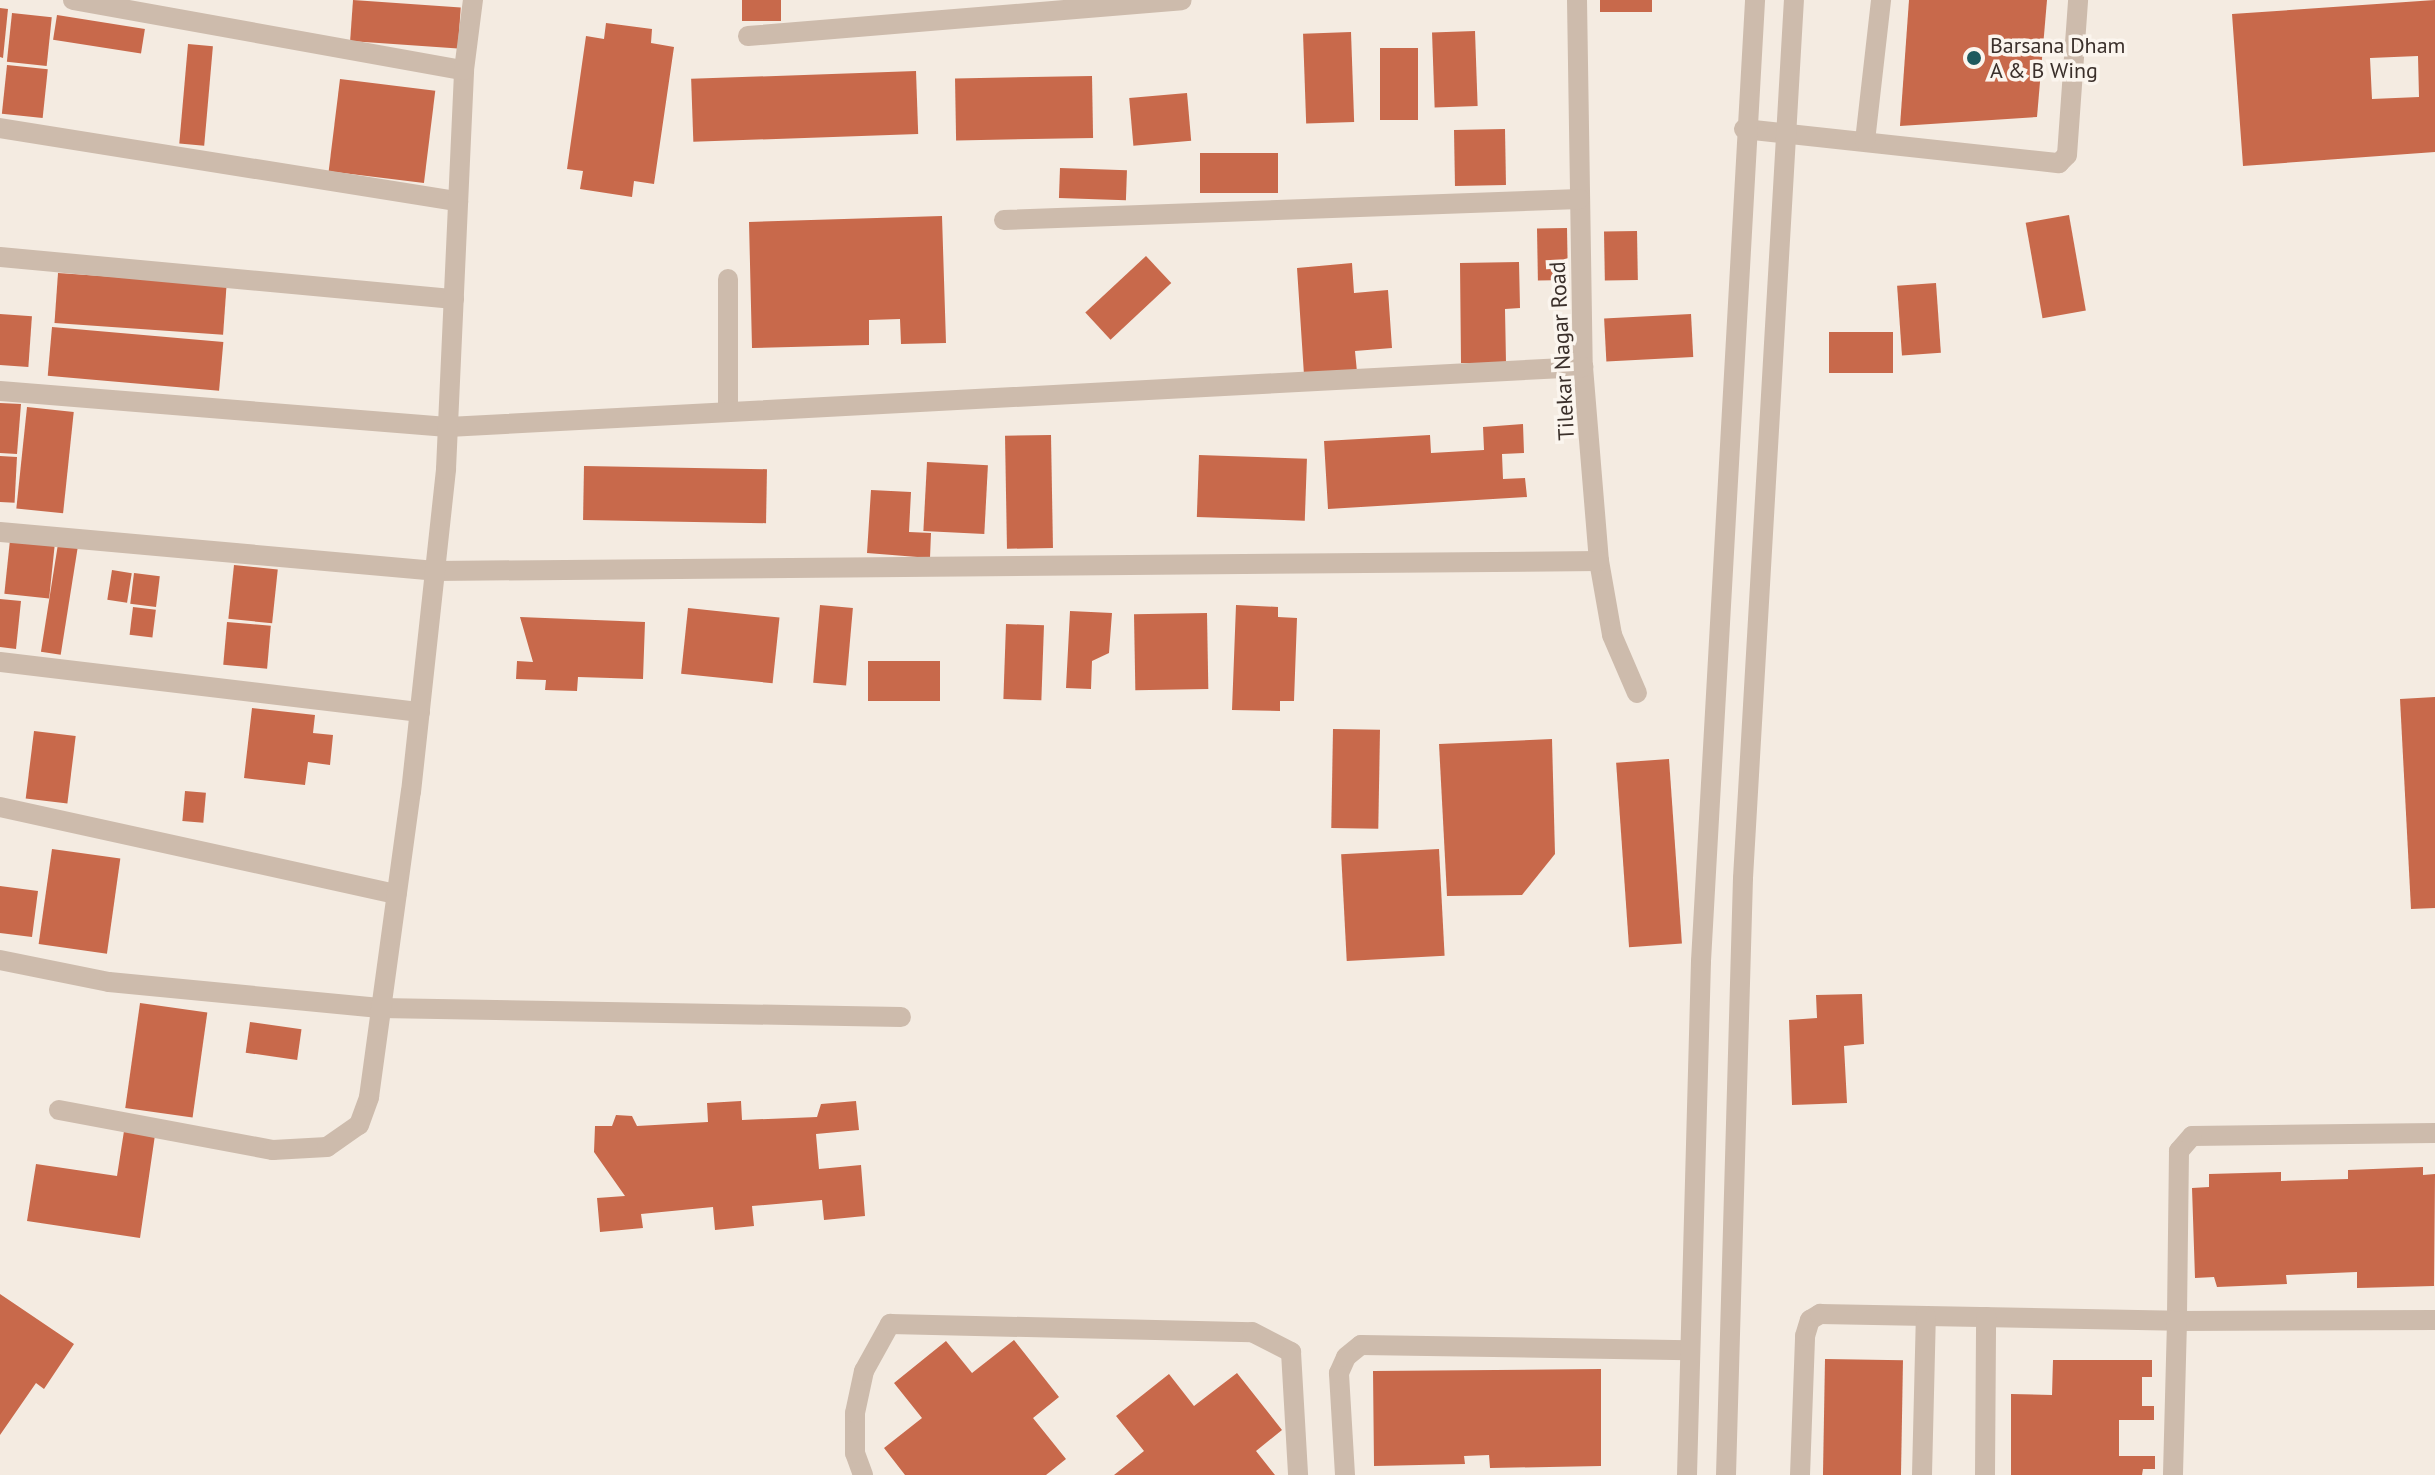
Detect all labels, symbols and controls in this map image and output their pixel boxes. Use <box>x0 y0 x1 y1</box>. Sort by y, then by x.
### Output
place label: Barsana Dham A & B Wing <box>1990 32 2125 84</box>
marker: Barsana Dham A & B Wing <box>1965 49 1983 67</box>
street label: Tilekar Nagar Road <box>1544 261 1580 441</box>

